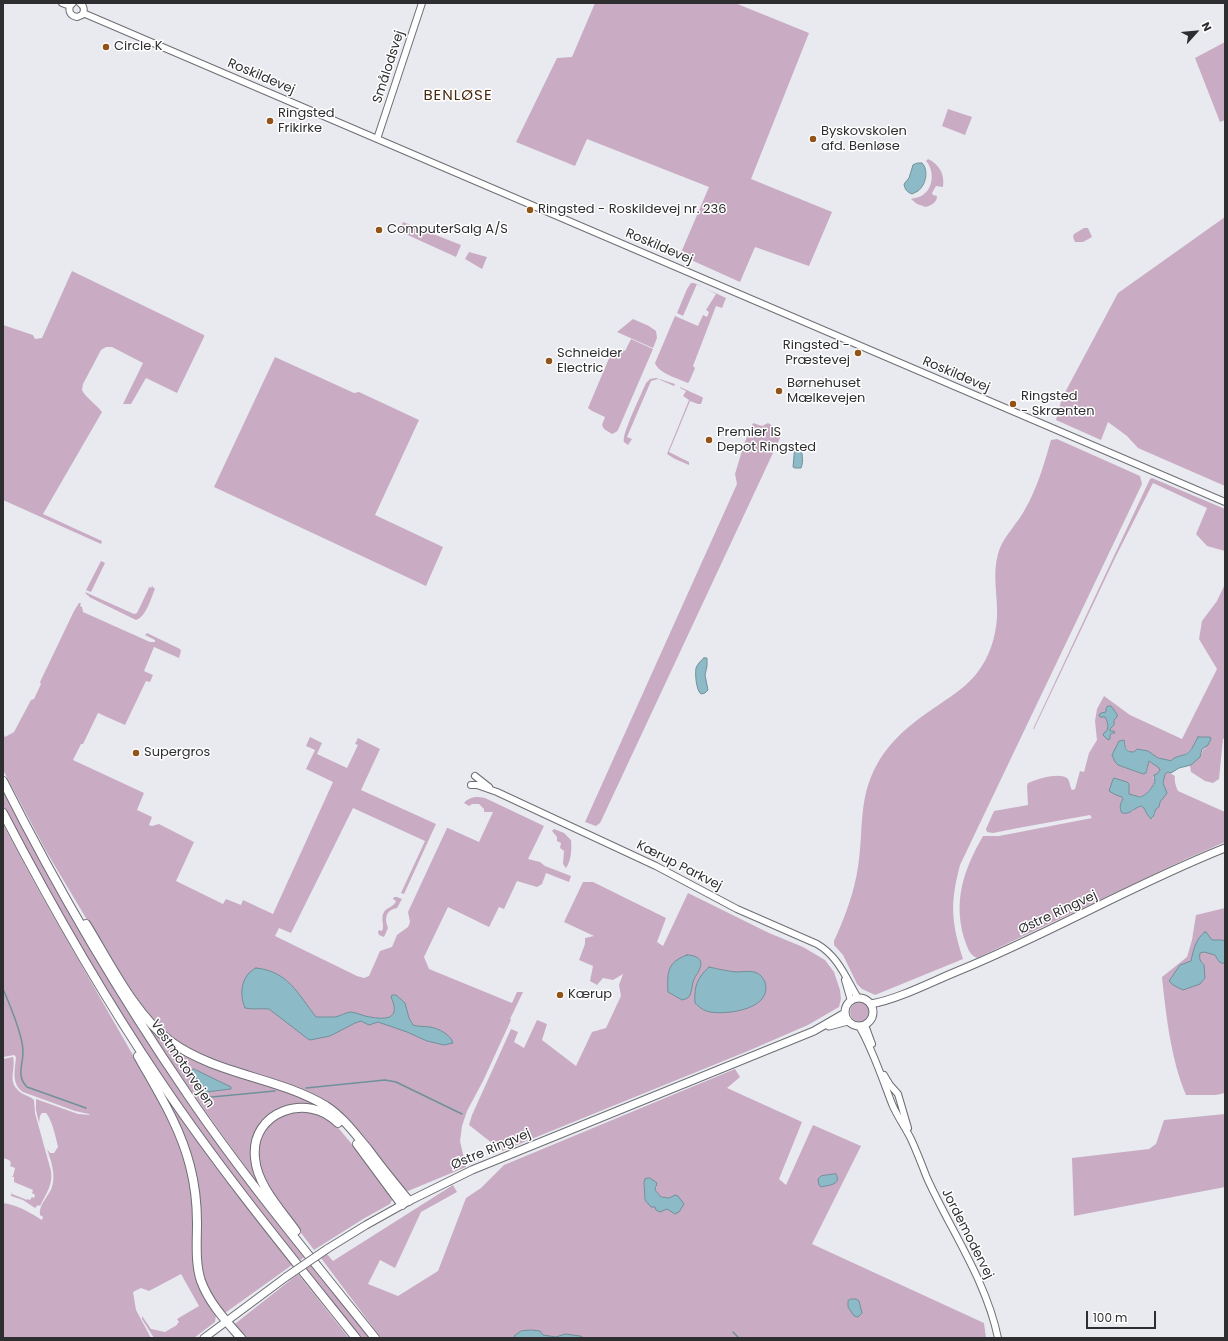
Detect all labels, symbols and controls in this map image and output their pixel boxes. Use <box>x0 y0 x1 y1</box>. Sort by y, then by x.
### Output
north arrow <box>1176 12 1216 52</box>
text: N <box>1198 19 1216 34</box>
street label: Smålodsvej <box>370 29 408 105</box>
place label: Circle K <box>114 39 162 55</box>
marker: Circle K <box>101 42 111 52</box>
street label: Roskildevej <box>225 56 297 98</box>
district label: BENLØSE <box>423 87 493 105</box>
place label: Ringsted Frikirke <box>278 106 335 137</box>
marker: Ringsted Frikirke <box>265 116 275 126</box>
place label: Byskovskolen afd. Benløse <box>821 124 907 155</box>
marker: Byskovskolen afd. Benløse <box>808 134 818 144</box>
place label: Ringsted - Roskildevej nr. 236 <box>538 202 726 218</box>
marker: Ringsted - Roskildevej nr. 236 <box>525 205 535 215</box>
place label: ComputerSalg A/S <box>387 222 508 238</box>
marker: ComputerSalg A/S <box>374 225 384 235</box>
street label: Roskildevej <box>623 226 695 268</box>
place label: Ringsted - Præstevej <box>783 338 850 369</box>
place label: Schneider Electric <box>557 346 622 377</box>
marker: Ringsted - Præstevej <box>853 348 863 358</box>
street label: Roskildevej <box>920 354 992 396</box>
marker: Schneider Electric <box>544 356 554 366</box>
place label: Børnehuset Mælkevejen <box>787 376 865 407</box>
marker: Børnehuset Mælkevejen <box>774 386 784 396</box>
place label: Ringsted - Skrænten <box>1021 389 1095 420</box>
marker: Ringsted - Skrænten <box>1008 399 1018 409</box>
place label: Premier IS Depot Ringsted <box>717 425 816 456</box>
marker: Premier IS Depot Ringsted <box>704 435 714 445</box>
place label: Supergros <box>144 745 210 761</box>
marker: Supergros <box>131 748 141 758</box>
street label: Kærup Parkvej <box>634 838 724 894</box>
street label: Østre Ringvej <box>1016 888 1100 938</box>
place label: Kærup <box>568 987 612 1003</box>
marker: Kærup <box>555 990 565 1000</box>
street label: Vestmotorvejen <box>147 1017 217 1111</box>
street label: Østre Ringvej <box>449 1126 533 1174</box>
street label: Jordemodervej <box>938 1186 996 1282</box>
scale bar <box>1088 1303 1158 1329</box>
text: 100 m <box>1093 1309 1127 1326</box>

